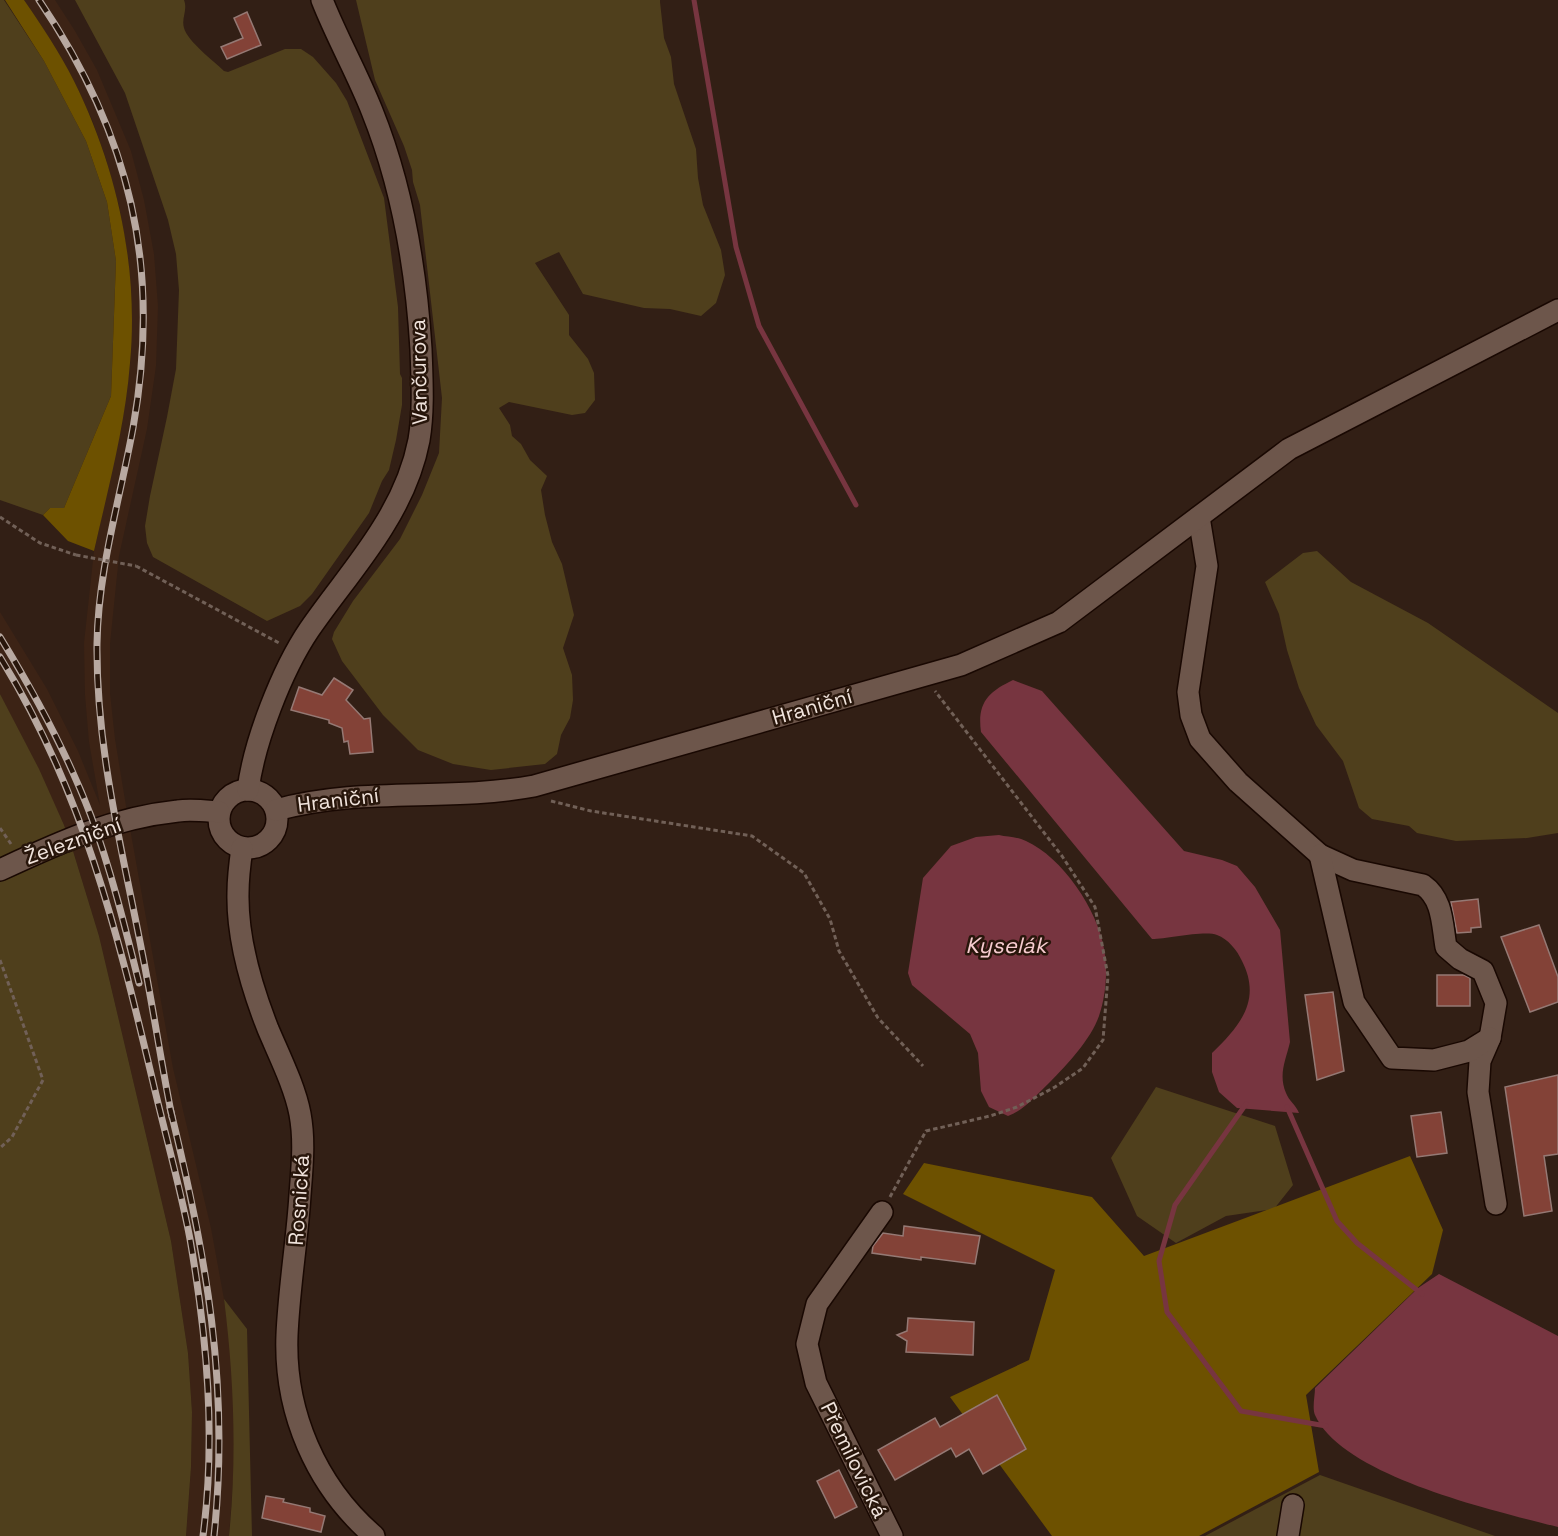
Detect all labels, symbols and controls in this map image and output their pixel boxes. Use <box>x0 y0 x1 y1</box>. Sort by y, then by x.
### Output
street label: Vančurova <box>404 319 433 425</box>
street label: Hraniční <box>769 682 856 731</box>
street label: Hraniční <box>296 781 381 818</box>
street label: Železniční <box>21 810 126 870</box>
water label: Kyselák <box>965 931 1049 959</box>
street label: Rosnická <box>282 1154 315 1246</box>
street label: Přemilovická <box>815 1397 894 1522</box>

